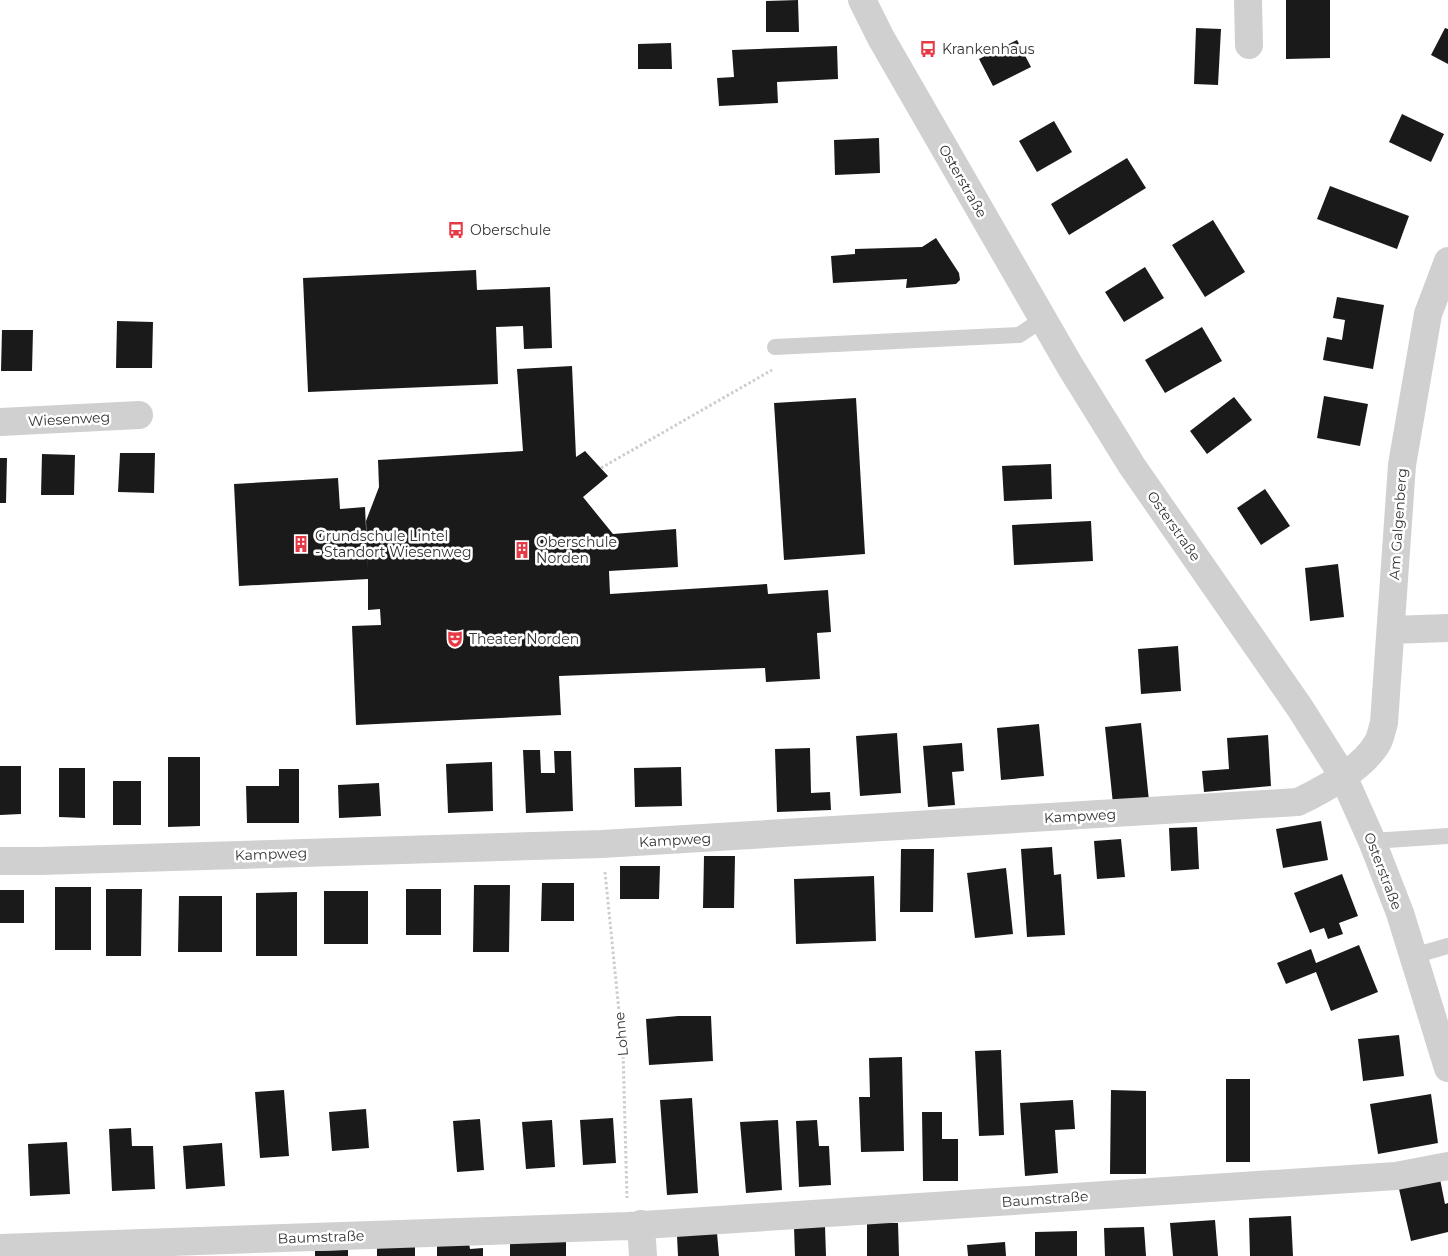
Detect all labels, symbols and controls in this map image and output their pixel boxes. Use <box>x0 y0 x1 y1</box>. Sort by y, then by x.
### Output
bus stop icon: Krankenhaus <box>918 39 938 59</box>
place label: Krankenhaus <box>942 40 1035 58</box>
street label: Osterstraße <box>935 141 991 221</box>
bus stop icon: Oberschule <box>446 220 466 240</box>
place label: Oberschule <box>470 221 551 239</box>
street label: Wiesenweg <box>27 408 111 430</box>
street label: Am Galgenberg <box>1385 468 1411 580</box>
street label: Osterstraße <box>1143 487 1205 565</box>
place label: Grundschule Lintel - Standort Wiesenweg <box>315 527 471 561</box>
place label: Oberschule Norden <box>536 533 617 567</box>
building icon: Grundschule Lintel - Standort Wiesenweg <box>291 534 311 554</box>
building icon: Oberschule Norden <box>512 540 532 560</box>
theatre icon: Theater Norden <box>445 629 465 649</box>
place label: Theater Norden <box>469 630 579 648</box>
street label: Kampweg <box>1043 805 1117 827</box>
street label: Kampweg <box>638 829 712 851</box>
street label: Osterstraße <box>1360 830 1406 912</box>
street label: Kampweg <box>235 844 307 864</box>
street label: Lohne <box>610 1011 632 1057</box>
street label: Baumstraße <box>1001 1187 1089 1211</box>
street label: Baumstraße <box>277 1226 365 1248</box>

